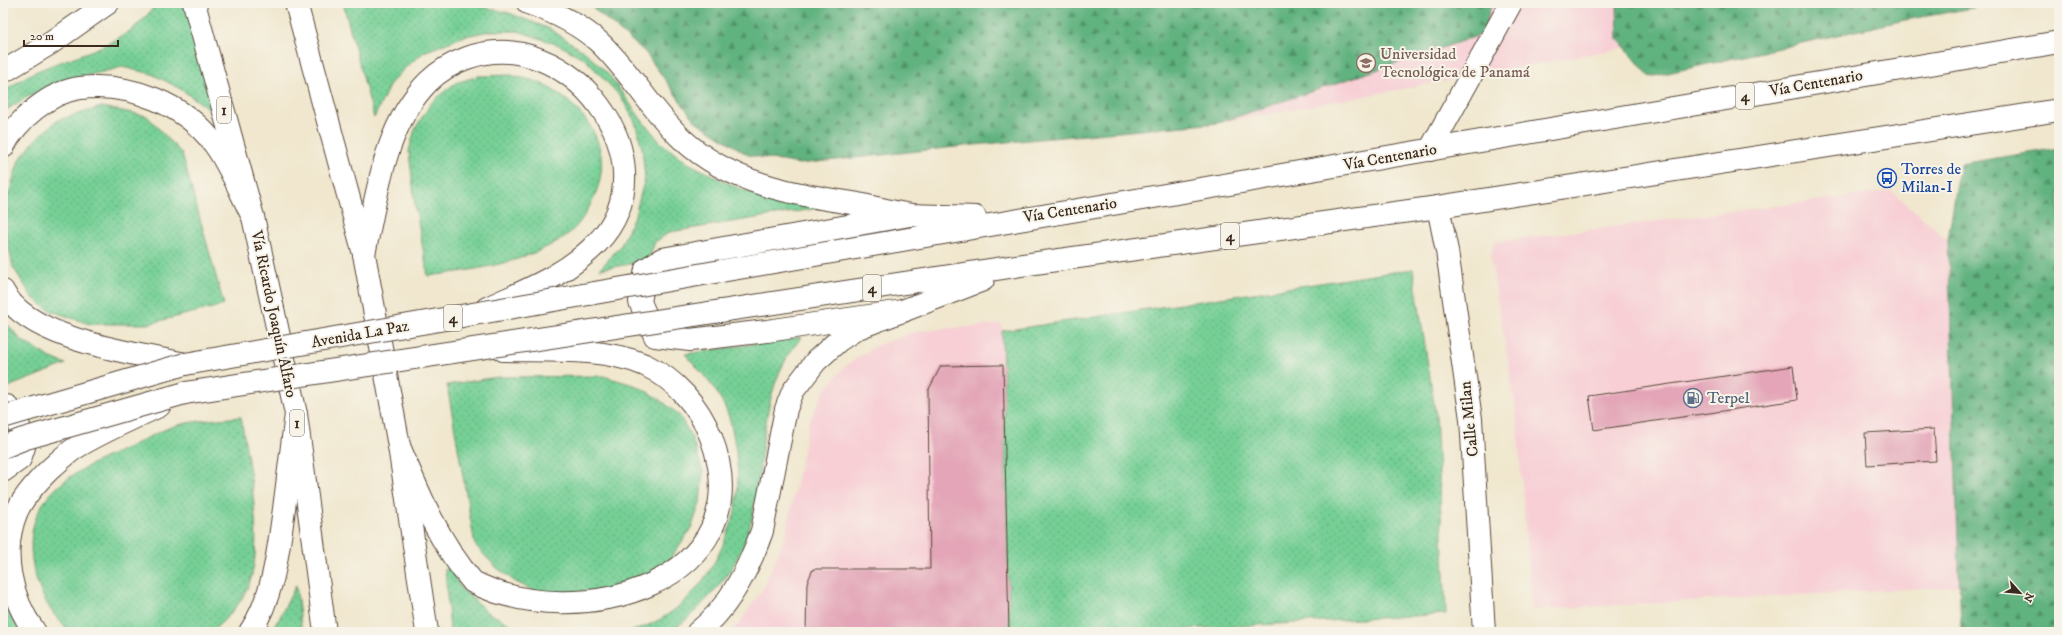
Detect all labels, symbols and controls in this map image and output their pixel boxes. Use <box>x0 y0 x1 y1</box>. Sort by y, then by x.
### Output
scale bar <box>24 22 118 48</box>
text: 20 m <box>30 29 54 44</box>
place label: Universidad Tecnológica de Panamá <box>1380 44 1530 82</box>
school or university icon: Universidad Tecnológica de Panamá <box>1355 52 1377 74</box>
street label: Vía Centenario <box>1767 65 1864 101</box>
road number: 4 <box>1736 83 1754 109</box>
road number: 1 <box>217 97 231 123</box>
street label: Vía Centenario <box>1341 139 1438 175</box>
place label: Torres de Milan-I <box>1901 159 1961 197</box>
bus stop icon: Torres de Milan-I <box>1876 167 1898 189</box>
street label: Vía Centenario <box>1021 193 1118 227</box>
road number: 4 <box>1221 223 1239 249</box>
street label: Vía Ricardo Joaquín Alfaro <box>246 228 302 400</box>
road number: 4 <box>863 275 881 301</box>
road number: 4 <box>444 305 462 331</box>
street label: Avenida La Paz <box>310 316 411 352</box>
street label: Calle Milan <box>1455 380 1483 458</box>
fuel station icon: Terpel <box>1682 387 1704 409</box>
place label: Terpel <box>1707 388 1750 408</box>
road number: 1 <box>290 410 304 436</box>
north arrow <box>2000 573 2040 613</box>
text: N <box>2020 590 2036 604</box>

